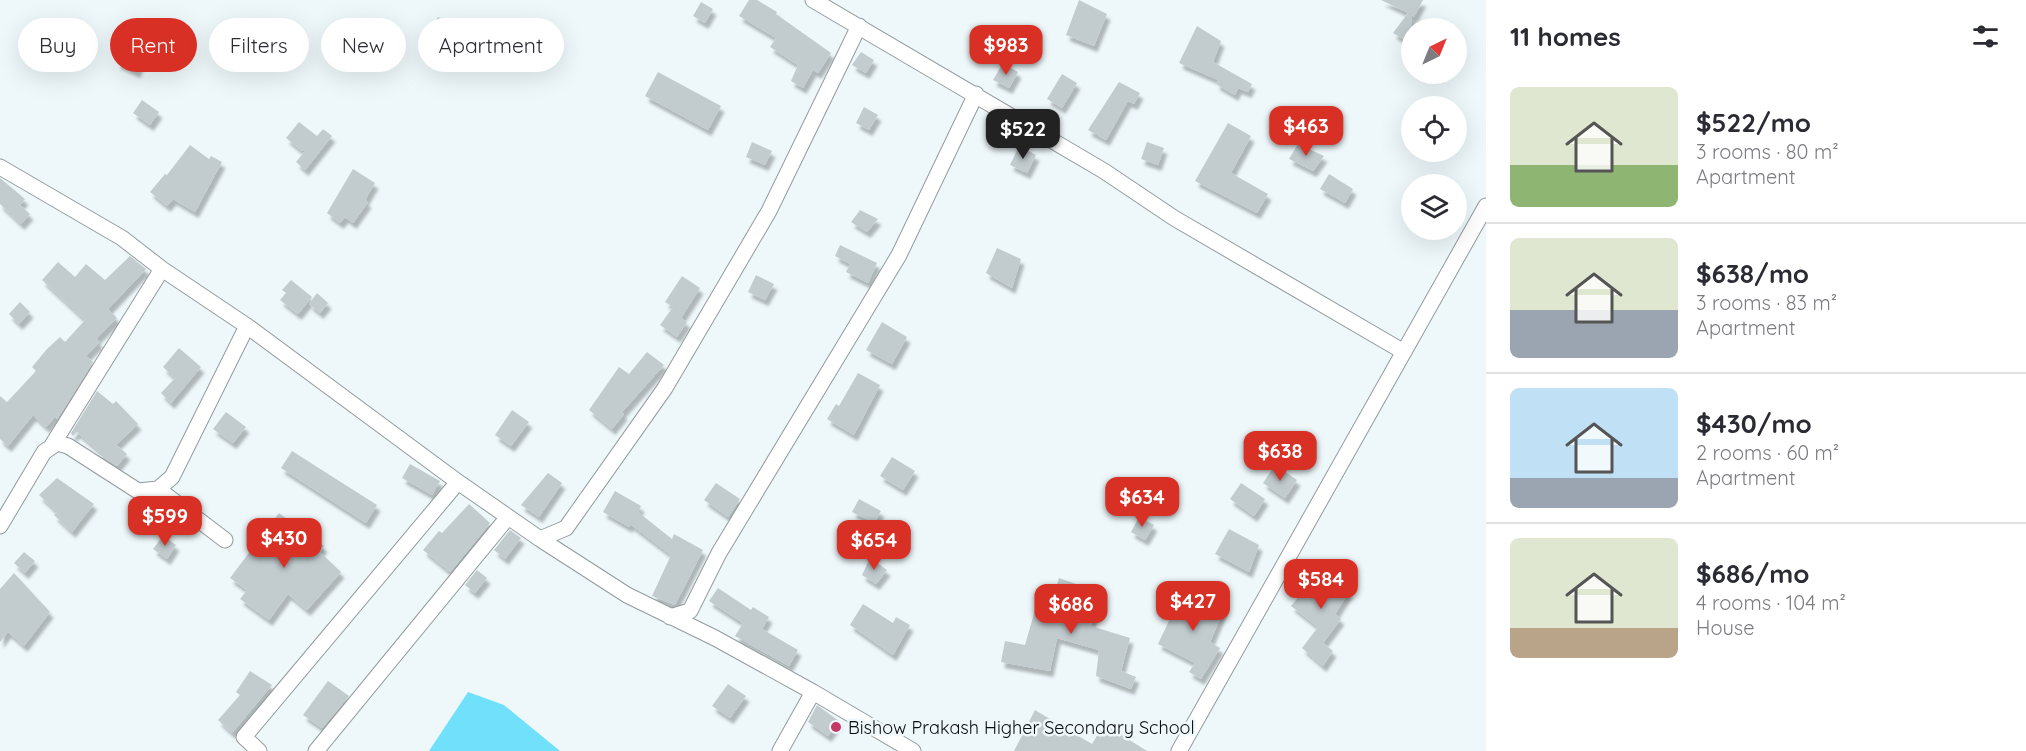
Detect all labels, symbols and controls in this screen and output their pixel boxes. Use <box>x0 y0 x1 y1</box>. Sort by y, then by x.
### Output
chip: Buy <box>18 18 98 72</box>
chip: Rent <box>110 18 197 72</box>
chip: Filters <box>209 18 309 72</box>
chip: New <box>321 18 406 72</box>
chip: Apartment <box>418 18 564 72</box>
north arrow <box>1401 18 1467 84</box>
map controls <box>1401 18 1467 240</box>
text: 11 homes <box>1510 20 1621 53</box>
icon: filters <box>1969 20 2002 53</box>
pin: $983 <box>970 25 1042 76</box>
text: $983 <box>984 32 1029 57</box>
button: locate <box>1401 96 1467 162</box>
pin: $463 <box>1270 106 1342 157</box>
text: $522/mo <box>1696 106 1811 139</box>
pin: $522 <box>987 109 1059 160</box>
icon: home <box>1558 111 1630 183</box>
text: $463 <box>1283 113 1329 138</box>
text: $522 <box>1000 116 1046 141</box>
text: 3 rooms · 80 m² <box>1696 139 1839 164</box>
text: Apartment <box>1696 164 1796 189</box>
button: layers <box>1401 174 1467 240</box>
text: $638/mo <box>1696 257 1809 290</box>
icon: home <box>1558 262 1630 334</box>
text: 3 rooms · 83 m² <box>1696 290 1837 315</box>
text: Apartment <box>1696 315 1796 340</box>
text: $430/mo <box>1696 407 1812 440</box>
icon: home <box>1558 412 1630 484</box>
pin: $638 <box>1244 431 1316 482</box>
text: $638 <box>1258 438 1302 463</box>
text: 2 rooms · 60 m² <box>1696 440 1839 465</box>
text: Apartment <box>1696 465 1796 490</box>
pin: $634 <box>1106 477 1178 528</box>
text: $634 <box>1119 484 1165 509</box>
pin: $599 <box>129 496 201 547</box>
text: $599 <box>142 503 188 528</box>
pin: $430 <box>248 518 320 569</box>
pin: $654 <box>838 520 910 571</box>
text: $430 <box>261 525 307 550</box>
text: $654 <box>851 527 897 552</box>
text: $686/mo <box>1696 557 1810 590</box>
pin: $584 <box>1285 559 1357 610</box>
icon: home <box>1558 562 1630 634</box>
text: $584 <box>1298 566 1344 591</box>
pin: $427 <box>1157 581 1229 632</box>
pin: $686 <box>1035 584 1107 635</box>
text: $427 <box>1170 588 1216 613</box>
text: 4 rooms · 104 m² <box>1696 590 1846 615</box>
text: $686 <box>1048 591 1094 616</box>
text: House <box>1696 615 1755 640</box>
place label: Bishow Prakash Higher Secondary School <box>848 716 1195 739</box>
marker: Bishow Prakash Higher Secondary School <box>829 720 843 734</box>

